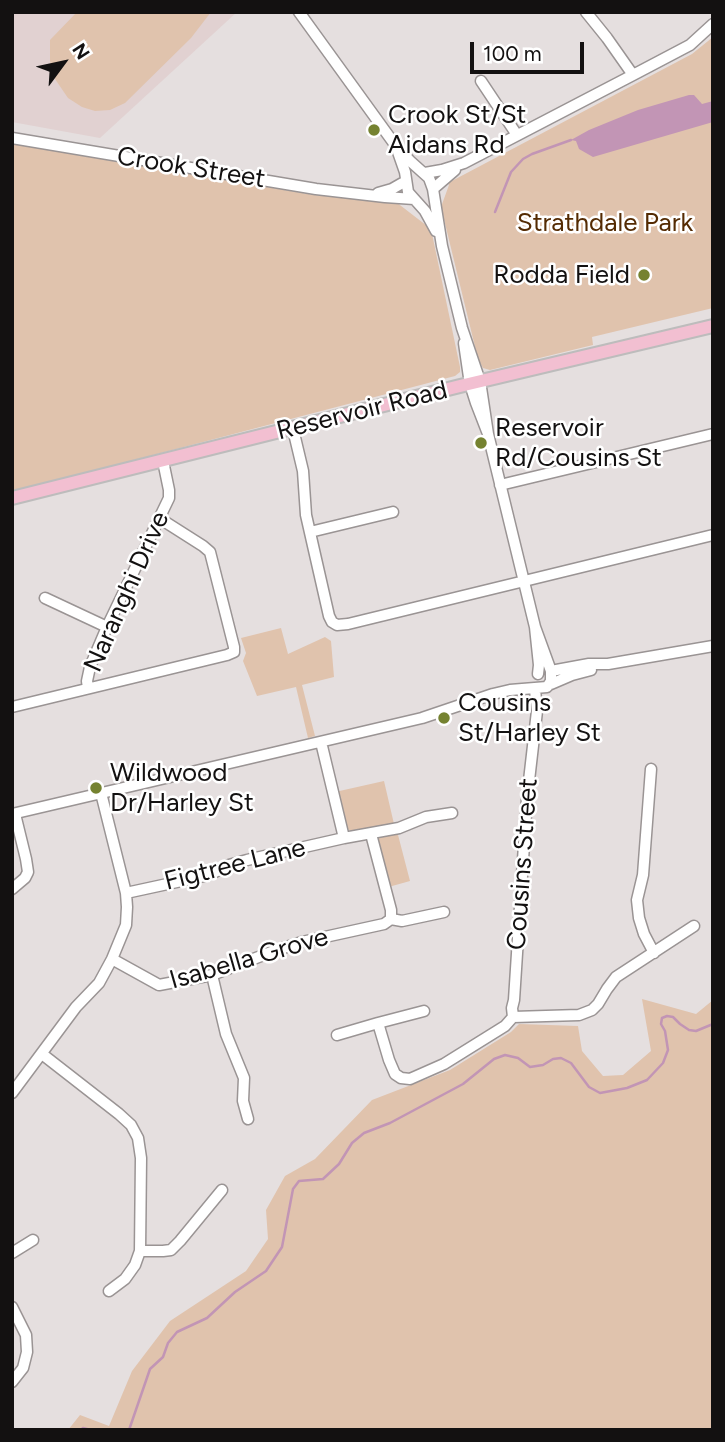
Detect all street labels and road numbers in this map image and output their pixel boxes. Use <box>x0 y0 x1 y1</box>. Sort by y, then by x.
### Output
street label: Crook Street <box>115 141 267 195</box>
street label: Reservoir Road <box>273 375 451 447</box>
street label: Naranghi Drive <box>78 507 176 677</box>
street label: Cousins Street <box>501 777 545 951</box>
street label: Figtree Lane <box>161 832 309 898</box>
street label: Isabella Grove <box>166 921 332 997</box>

